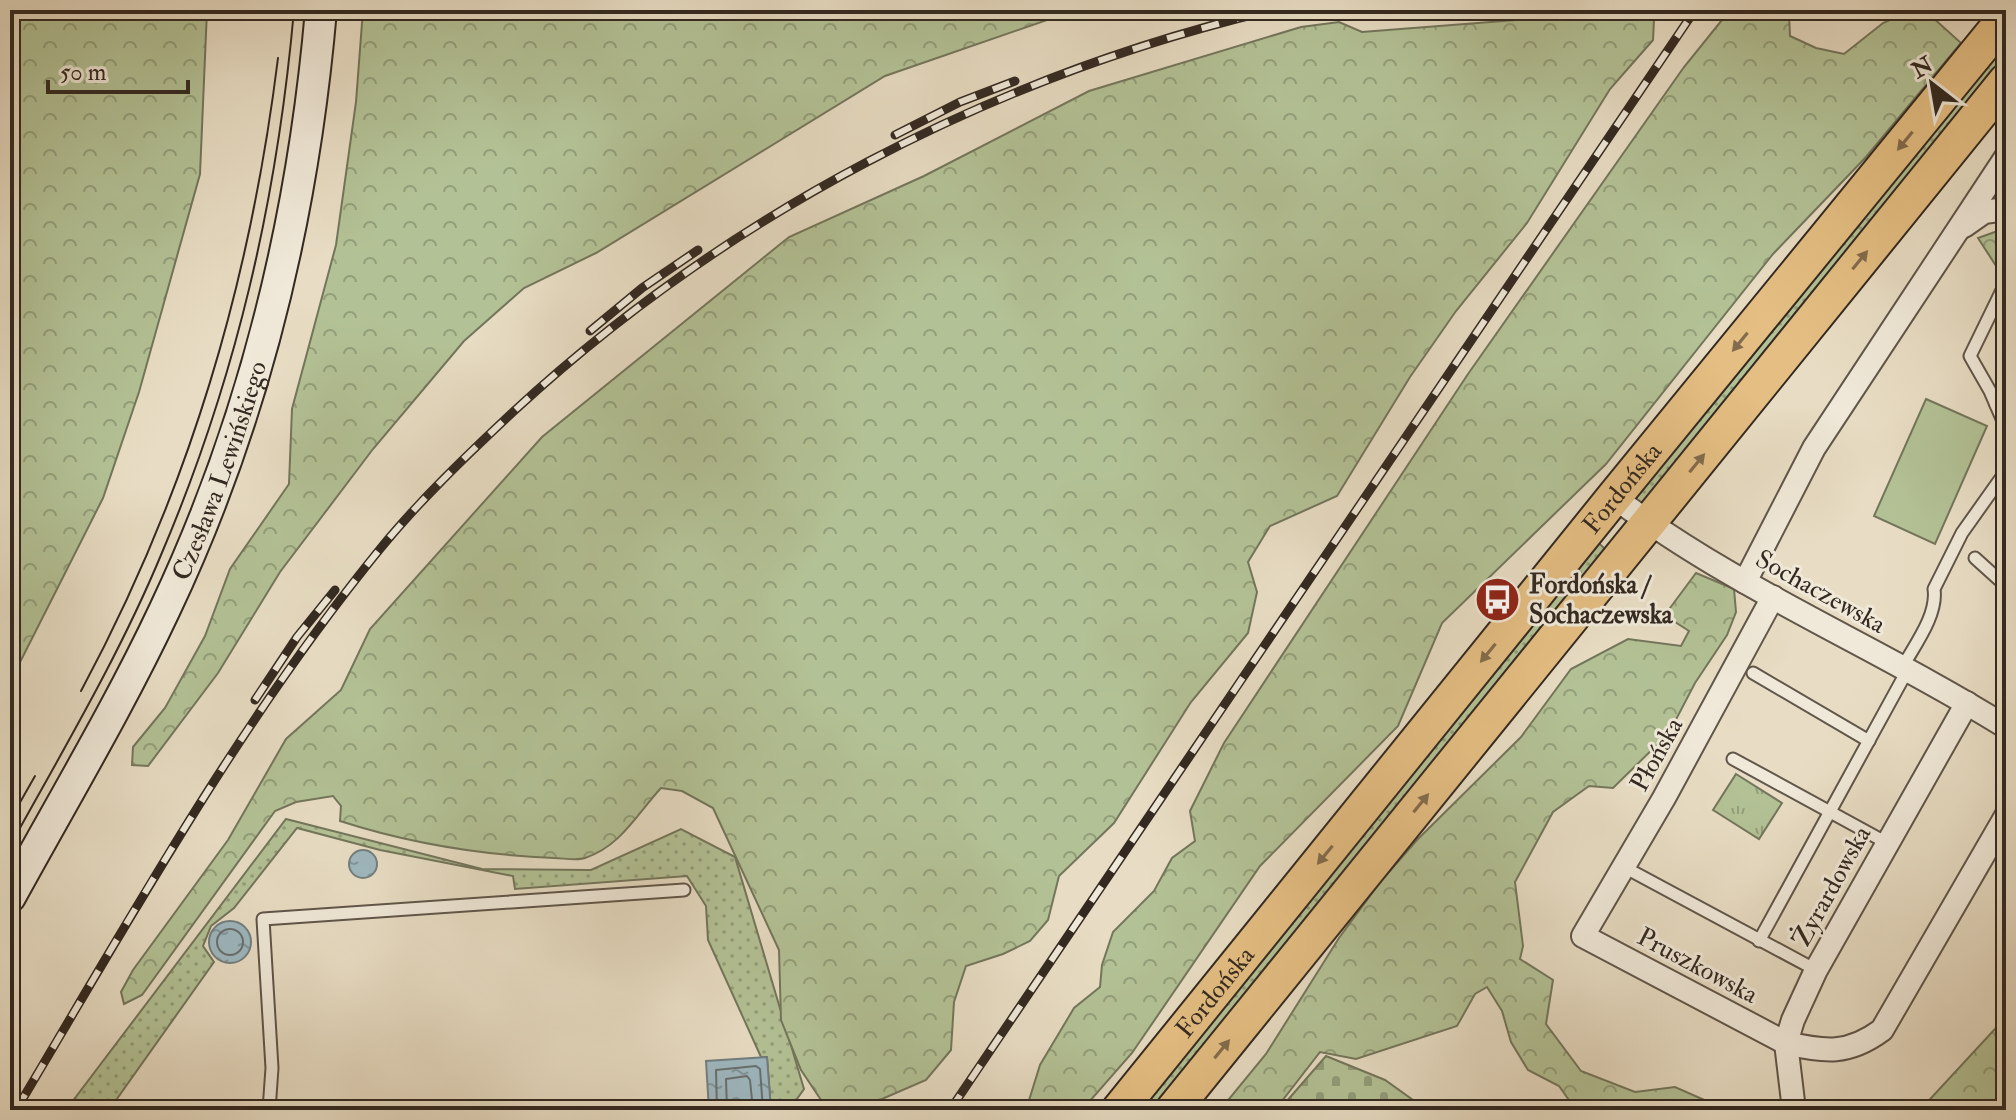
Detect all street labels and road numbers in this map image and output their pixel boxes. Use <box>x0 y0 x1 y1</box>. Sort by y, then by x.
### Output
street label: Czesława Lewińskiego <box>165 358 274 586</box>
street label: Fordońska <box>1576 436 1669 540</box>
street label: Sochaczewska <box>1750 543 1891 641</box>
street label: Płońska <box>1624 712 1690 797</box>
street label: Żyrardowska <box>1784 819 1878 953</box>
street label: Pruszkowska <box>1632 921 1763 1011</box>
street label: Fordońska <box>1169 940 1262 1045</box>

